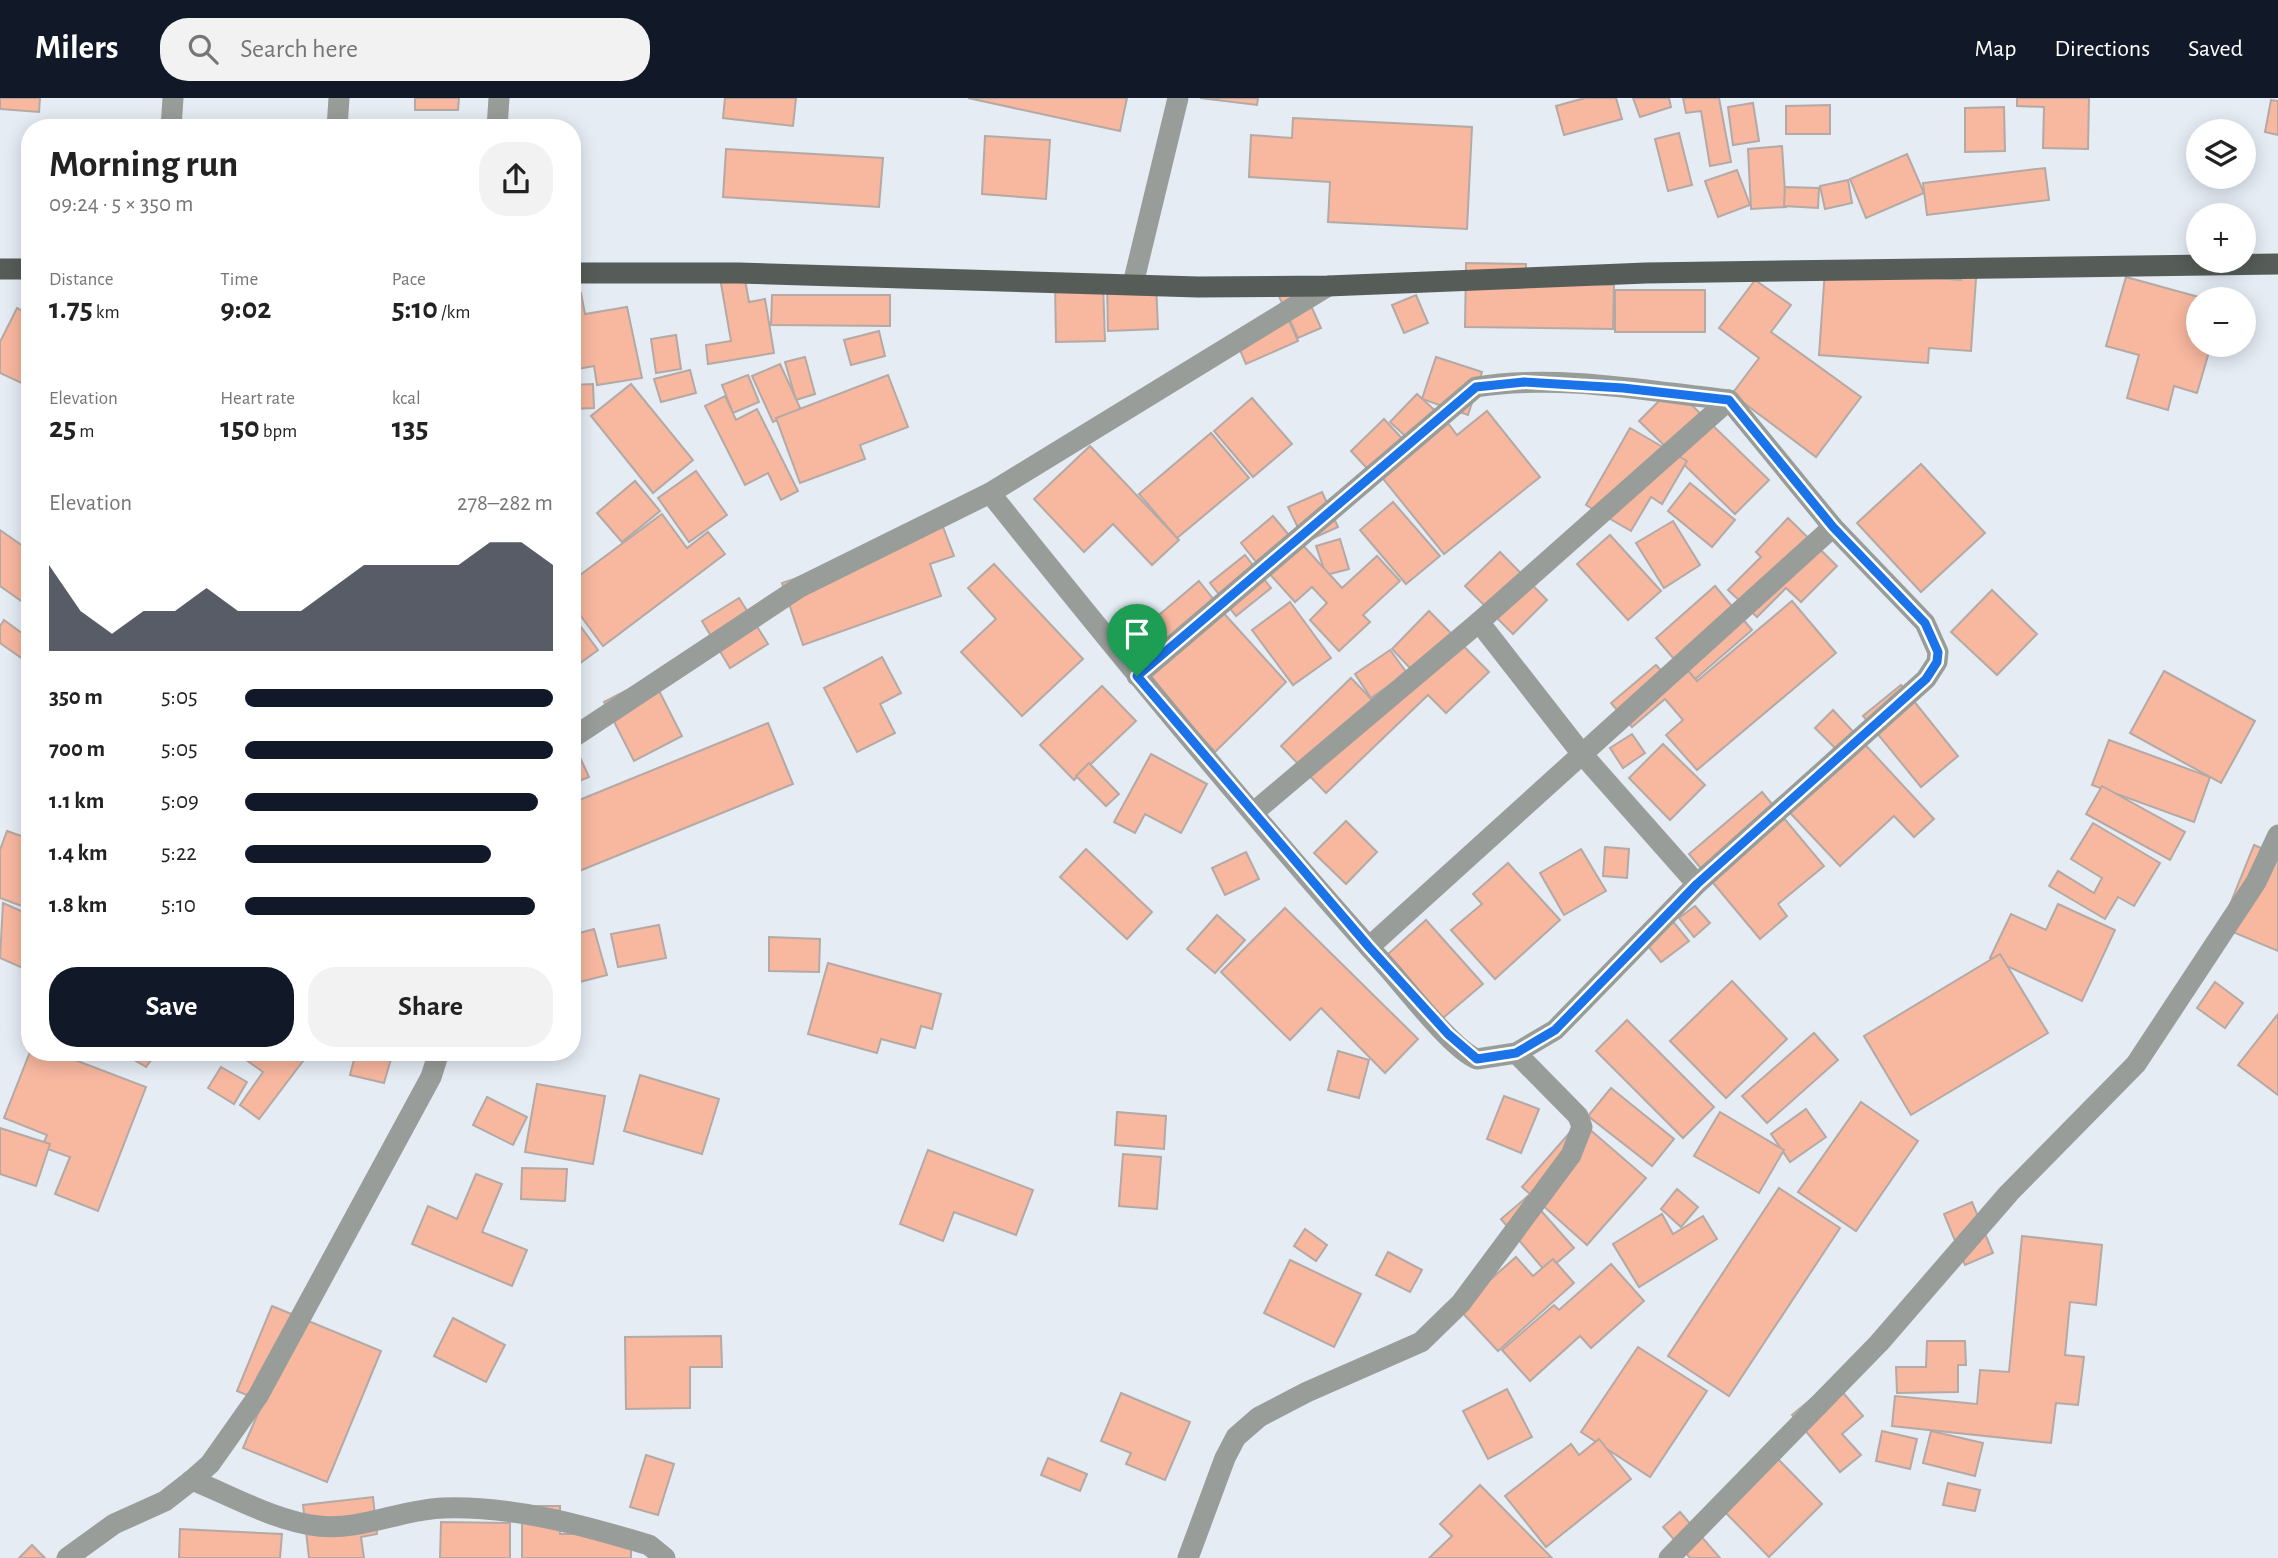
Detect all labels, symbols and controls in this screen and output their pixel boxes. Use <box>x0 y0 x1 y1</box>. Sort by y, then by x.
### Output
search box <box>160 18 650 81</box>
icon: search <box>184 30 222 68</box>
text: Milers <box>35 32 118 65</box>
text: Search here <box>240 36 358 62</box>
text: Map <box>1974 37 2016 61</box>
text: Directions <box>2054 37 2150 61</box>
text: Saved <box>2188 37 2243 61</box>
map controls <box>2186 119 2256 357</box>
button: layers <box>2186 119 2256 189</box>
button: share <box>479 142 553 216</box>
text: Morning run <box>49 146 238 184</box>
text: 09:24 · 5 × 350 m <box>49 193 193 216</box>
button: + <box>2186 203 2256 273</box>
text: Distance <box>49 270 113 289</box>
text: Time <box>220 270 258 289</box>
text: Pace <box>392 270 426 289</box>
button: − <box>2186 287 2256 357</box>
text: 1.75 <box>49 294 93 324</box>
text: 9:02 <box>220 294 271 324</box>
text: 5:10 <box>392 294 438 324</box>
text: km <box>93 303 120 322</box>
text: /km <box>438 303 470 322</box>
text: Elevation <box>49 389 118 408</box>
text: Heart rate <box>220 389 295 408</box>
text: kcal <box>392 389 421 408</box>
text: 25 <box>49 413 76 443</box>
text: 150 <box>220 413 260 443</box>
text: 135 <box>392 413 428 443</box>
text: m <box>76 422 94 441</box>
text: bpm <box>260 422 297 441</box>
text: Elevation <box>49 492 132 515</box>
text: 278–282 m <box>457 492 553 515</box>
pin <box>1107 604 1167 676</box>
icon: arrive <box>1118 615 1156 653</box>
text: 350 m <box>49 686 103 709</box>
text: 5:05 <box>161 686 198 709</box>
text: 700 m <box>49 738 105 761</box>
text: 5:05 <box>161 738 198 761</box>
text: 1.1 km <box>49 790 104 813</box>
text: 5:09 <box>161 790 199 813</box>
text: 1.4 km <box>49 842 108 865</box>
text: 5:22 <box>161 842 197 865</box>
text: 1.8 km <box>49 894 107 917</box>
text: 5:10 <box>161 894 196 917</box>
button: Save <box>49 967 294 1047</box>
button: Share <box>308 967 553 1047</box>

